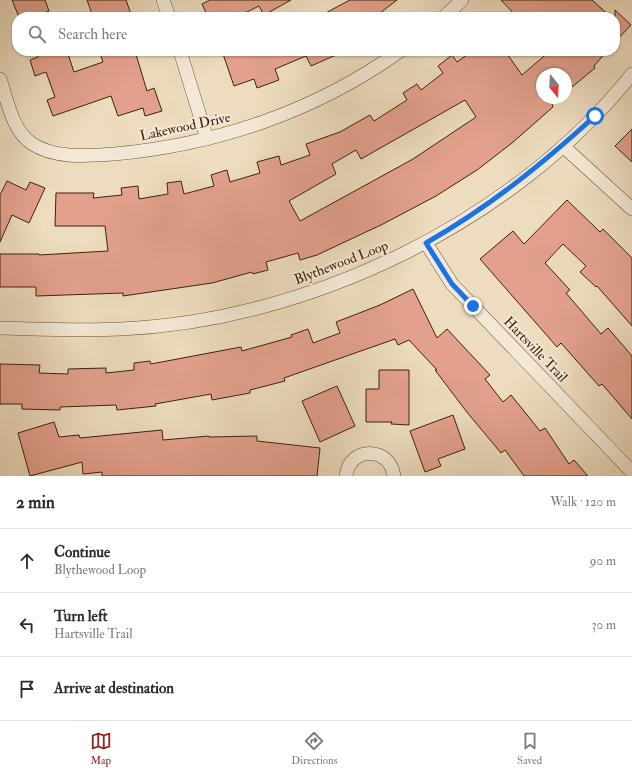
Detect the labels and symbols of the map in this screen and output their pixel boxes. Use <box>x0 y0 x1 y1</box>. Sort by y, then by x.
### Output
north arrow <box>536 68 572 104</box>
route start <box>586 107 604 125</box>
street label: Lakewood Drive <box>138 109 232 144</box>
street label: Blythewood Loop <box>292 237 391 289</box>
route end <box>464 297 482 315</box>
street label: Hartsville Trail <box>500 313 571 386</box>

